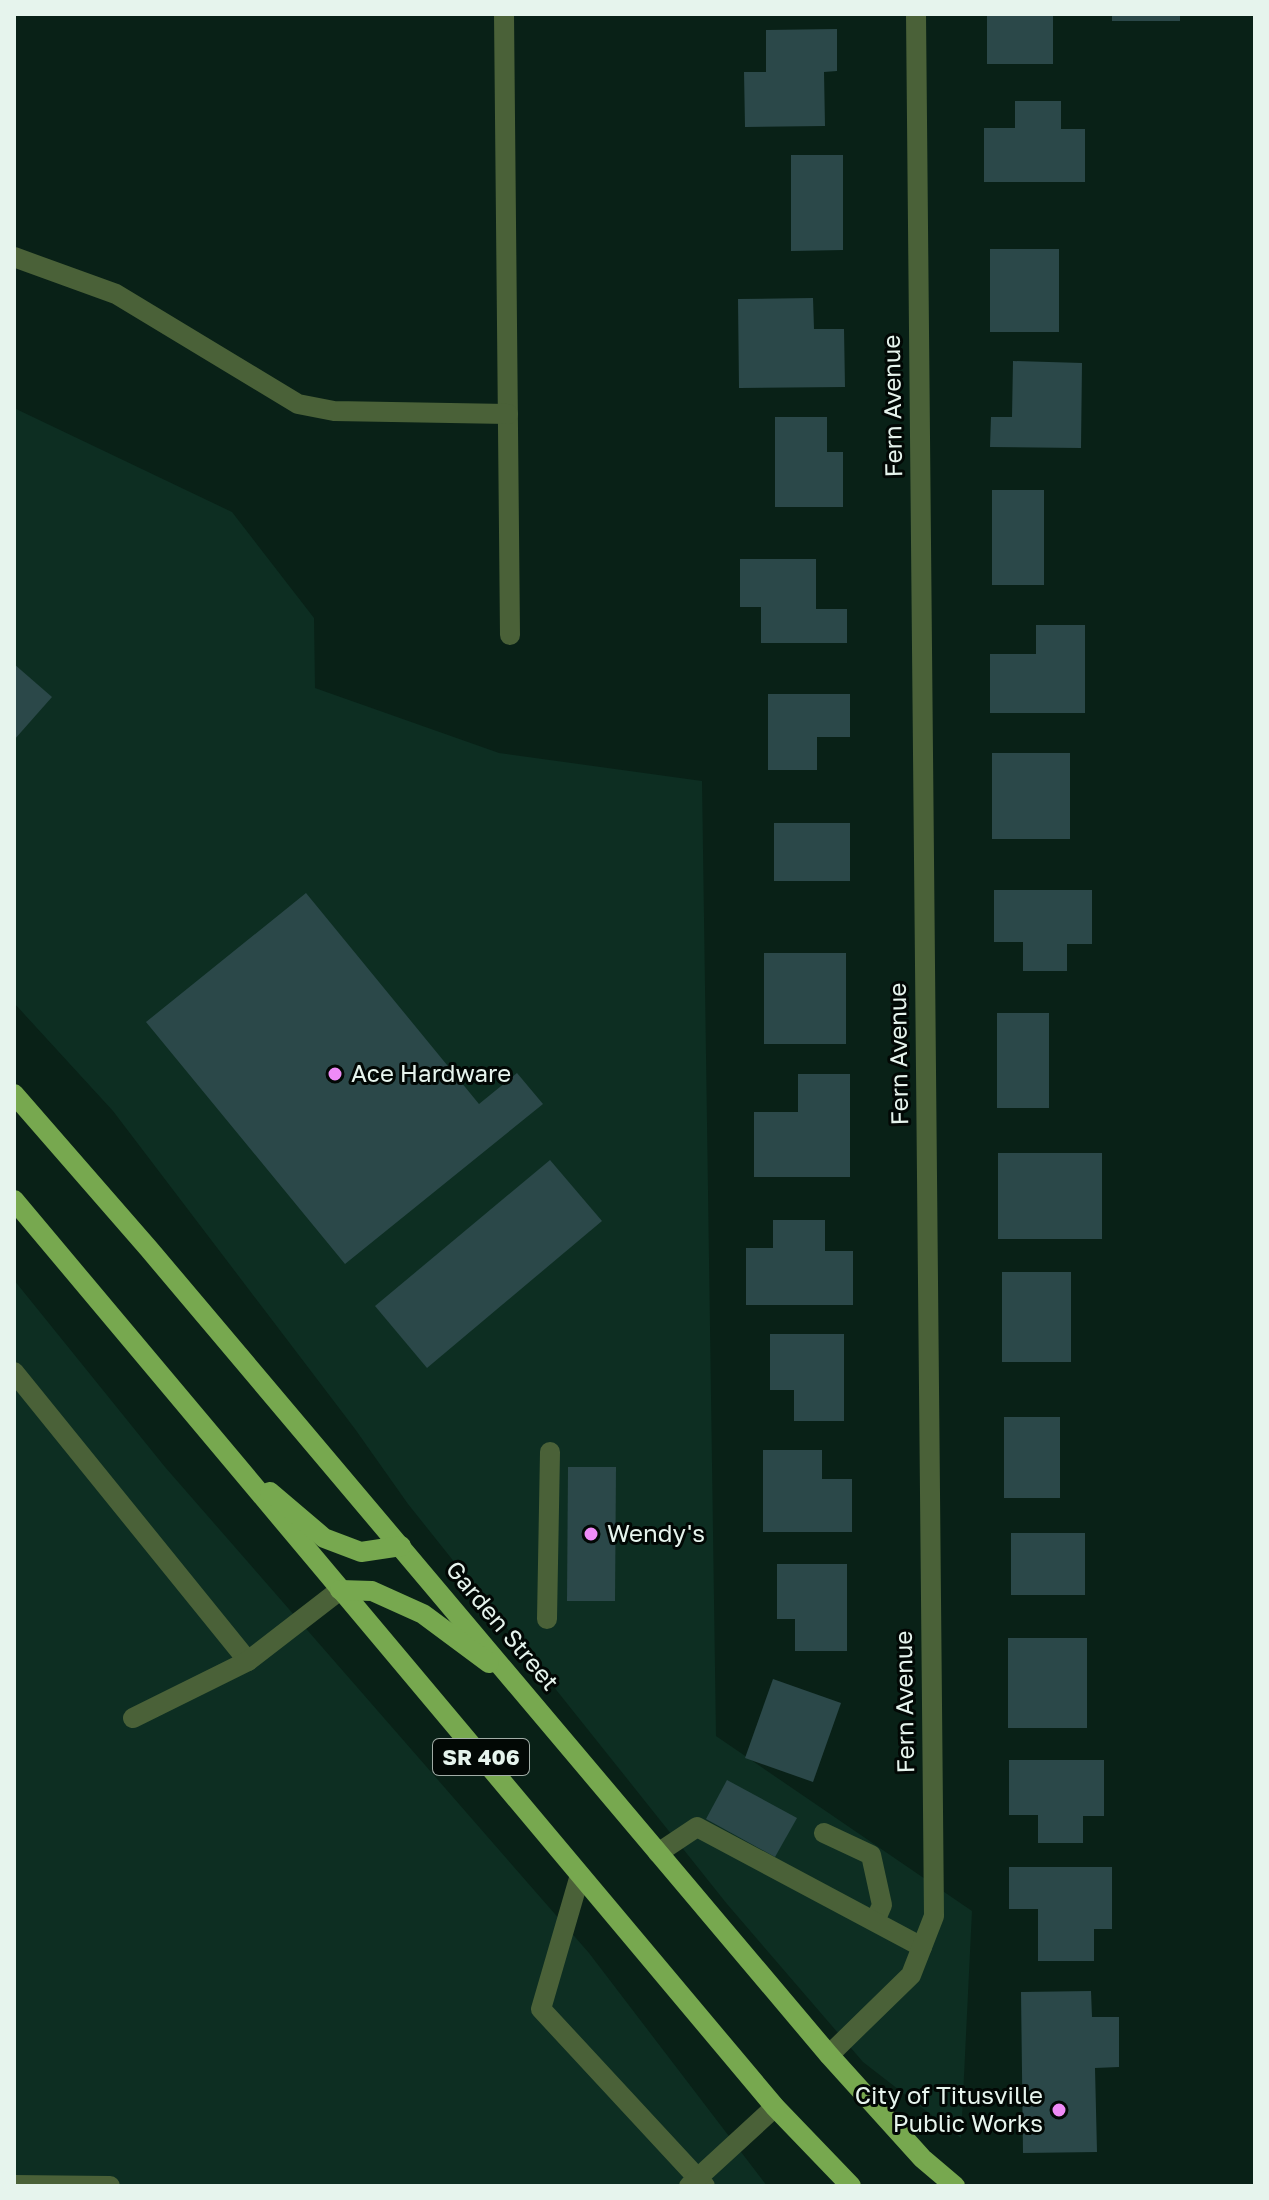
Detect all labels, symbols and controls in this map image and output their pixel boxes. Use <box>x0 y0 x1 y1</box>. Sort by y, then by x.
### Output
street label: Fern Avenue <box>876 334 907 478</box>
street label: Fern Avenue <box>882 982 913 1126</box>
place label: Ace Hardware <box>351 1058 511 1087</box>
marker: Ace Hardware <box>326 1065 344 1083</box>
place label: Wendy's <box>607 1518 705 1547</box>
marker: Wendy's <box>582 1525 600 1543</box>
street label: Garden Street <box>441 1554 566 1696</box>
street label: Fern Avenue <box>888 1630 919 1774</box>
road number: SR 406 <box>433 1739 529 1775</box>
place label: City of Titusville Public Works <box>855 2080 1043 2137</box>
marker: City of Titusville Public Works <box>1050 2101 1068 2119</box>

